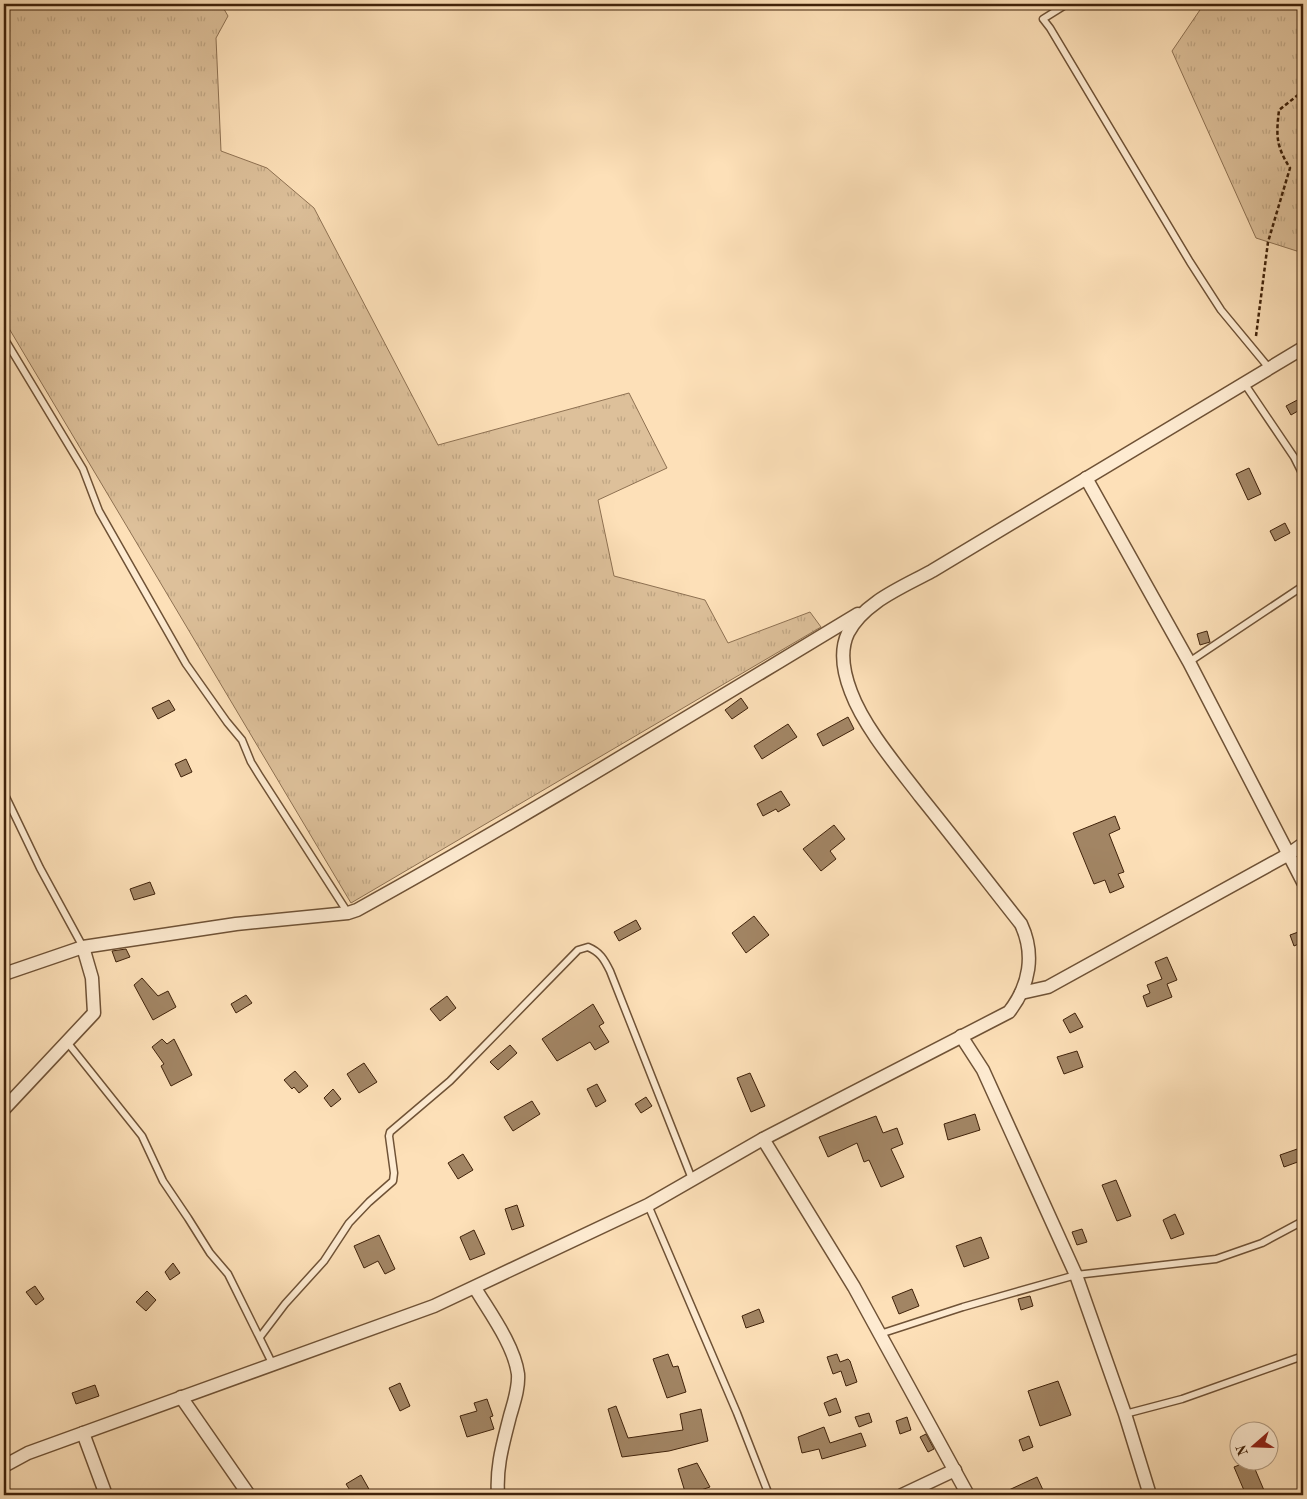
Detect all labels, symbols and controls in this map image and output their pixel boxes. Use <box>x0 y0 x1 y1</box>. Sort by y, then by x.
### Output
north arrow <box>1230 1422 1280 1472</box>
text: N <box>1234 1442 1251 1458</box>

